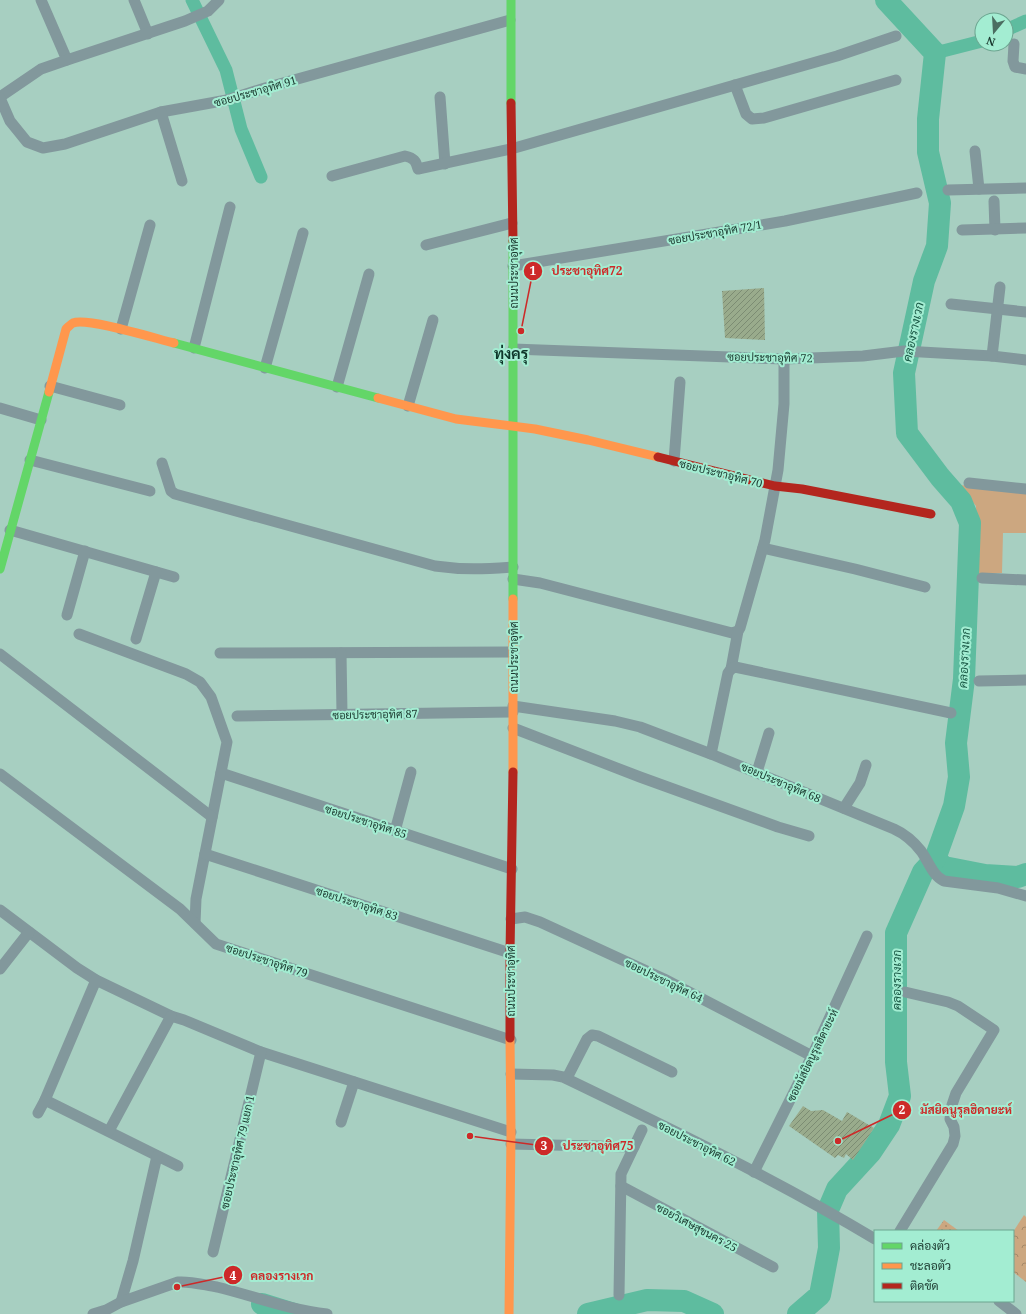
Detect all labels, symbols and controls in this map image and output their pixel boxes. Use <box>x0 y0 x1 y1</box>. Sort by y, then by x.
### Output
north arrow <box>974 12 1014 52</box>
text: N <box>984 33 997 50</box>
street label: ซอยประชาอุทิศ 91 <box>212 72 299 112</box>
street label: ซอยประชาอุทิศ 72/1 <box>667 216 763 250</box>
street label: ถนนประชาอุทิศ <box>506 237 523 309</box>
callout: ประชาอุทิศ72 <box>523 259 630 283</box>
text: 1 <box>530 262 537 279</box>
text: ประชาอุทิศ72 <box>552 262 623 279</box>
water label: คลองรางเวก <box>898 301 928 363</box>
district label: ทุ่งครุ <box>494 343 529 365</box>
street label: ซอยประชาอุทิศ 72 <box>727 349 813 367</box>
street label: ซอยประชาอุทิศ 70 <box>677 455 764 493</box>
street label: ถนนประชาอุทิศ <box>506 621 523 693</box>
water label: คลองรางเวก <box>954 627 974 689</box>
street label: ซอยประชาอุทิศ 87 <box>332 706 418 724</box>
street label: ซอยประชาอุทิศ 68 <box>738 758 823 807</box>
street label: ซอยประชาอุทิศ 85 <box>322 801 409 843</box>
street label: ซอยประชาอุทิศ 83 <box>313 883 400 925</box>
street label: ซอยประชาอุทิศ 79 <box>223 940 310 982</box>
street label: ถนนประชาอุทิศ <box>503 945 520 1017</box>
water label: คลองรางเวก <box>888 950 905 1010</box>
street label: ซอยประชาอุทิศ 64 <box>621 955 706 1007</box>
street label: ซอยมัสยิดนูรุลฮิดายะห์ <box>783 1006 843 1105</box>
street label: ซอยประชาอุทิศ 79 แยก 1 <box>217 1094 259 1211</box>
callout: มัสยิดนูรุลฮิดายะห์ <box>892 1098 1020 1122</box>
text: 2 <box>899 1101 906 1118</box>
text: มัสยิดนูรุลฮิดายะห์ <box>920 1101 1013 1118</box>
street label: ซอยประชาอุทิศ 62 <box>655 1117 738 1171</box>
callout: ประชาอุทิศ75 <box>534 1134 641 1158</box>
text: 3 <box>541 1137 548 1154</box>
text: ประชาอุทิศ75 <box>563 1137 634 1154</box>
street label: ซอยวิเศษสุขนคร 25 <box>653 1199 740 1256</box>
legend <box>874 1230 1014 1302</box>
text: คล่องตัว <box>910 1237 950 1254</box>
text: ชะลอตัว <box>910 1257 951 1274</box>
callout: คลองรางเวก <box>223 1263 322 1287</box>
text: 4 <box>230 1267 237 1284</box>
text: คลองรางเวก <box>250 1267 314 1284</box>
text: ติดขัด <box>910 1277 939 1294</box>

